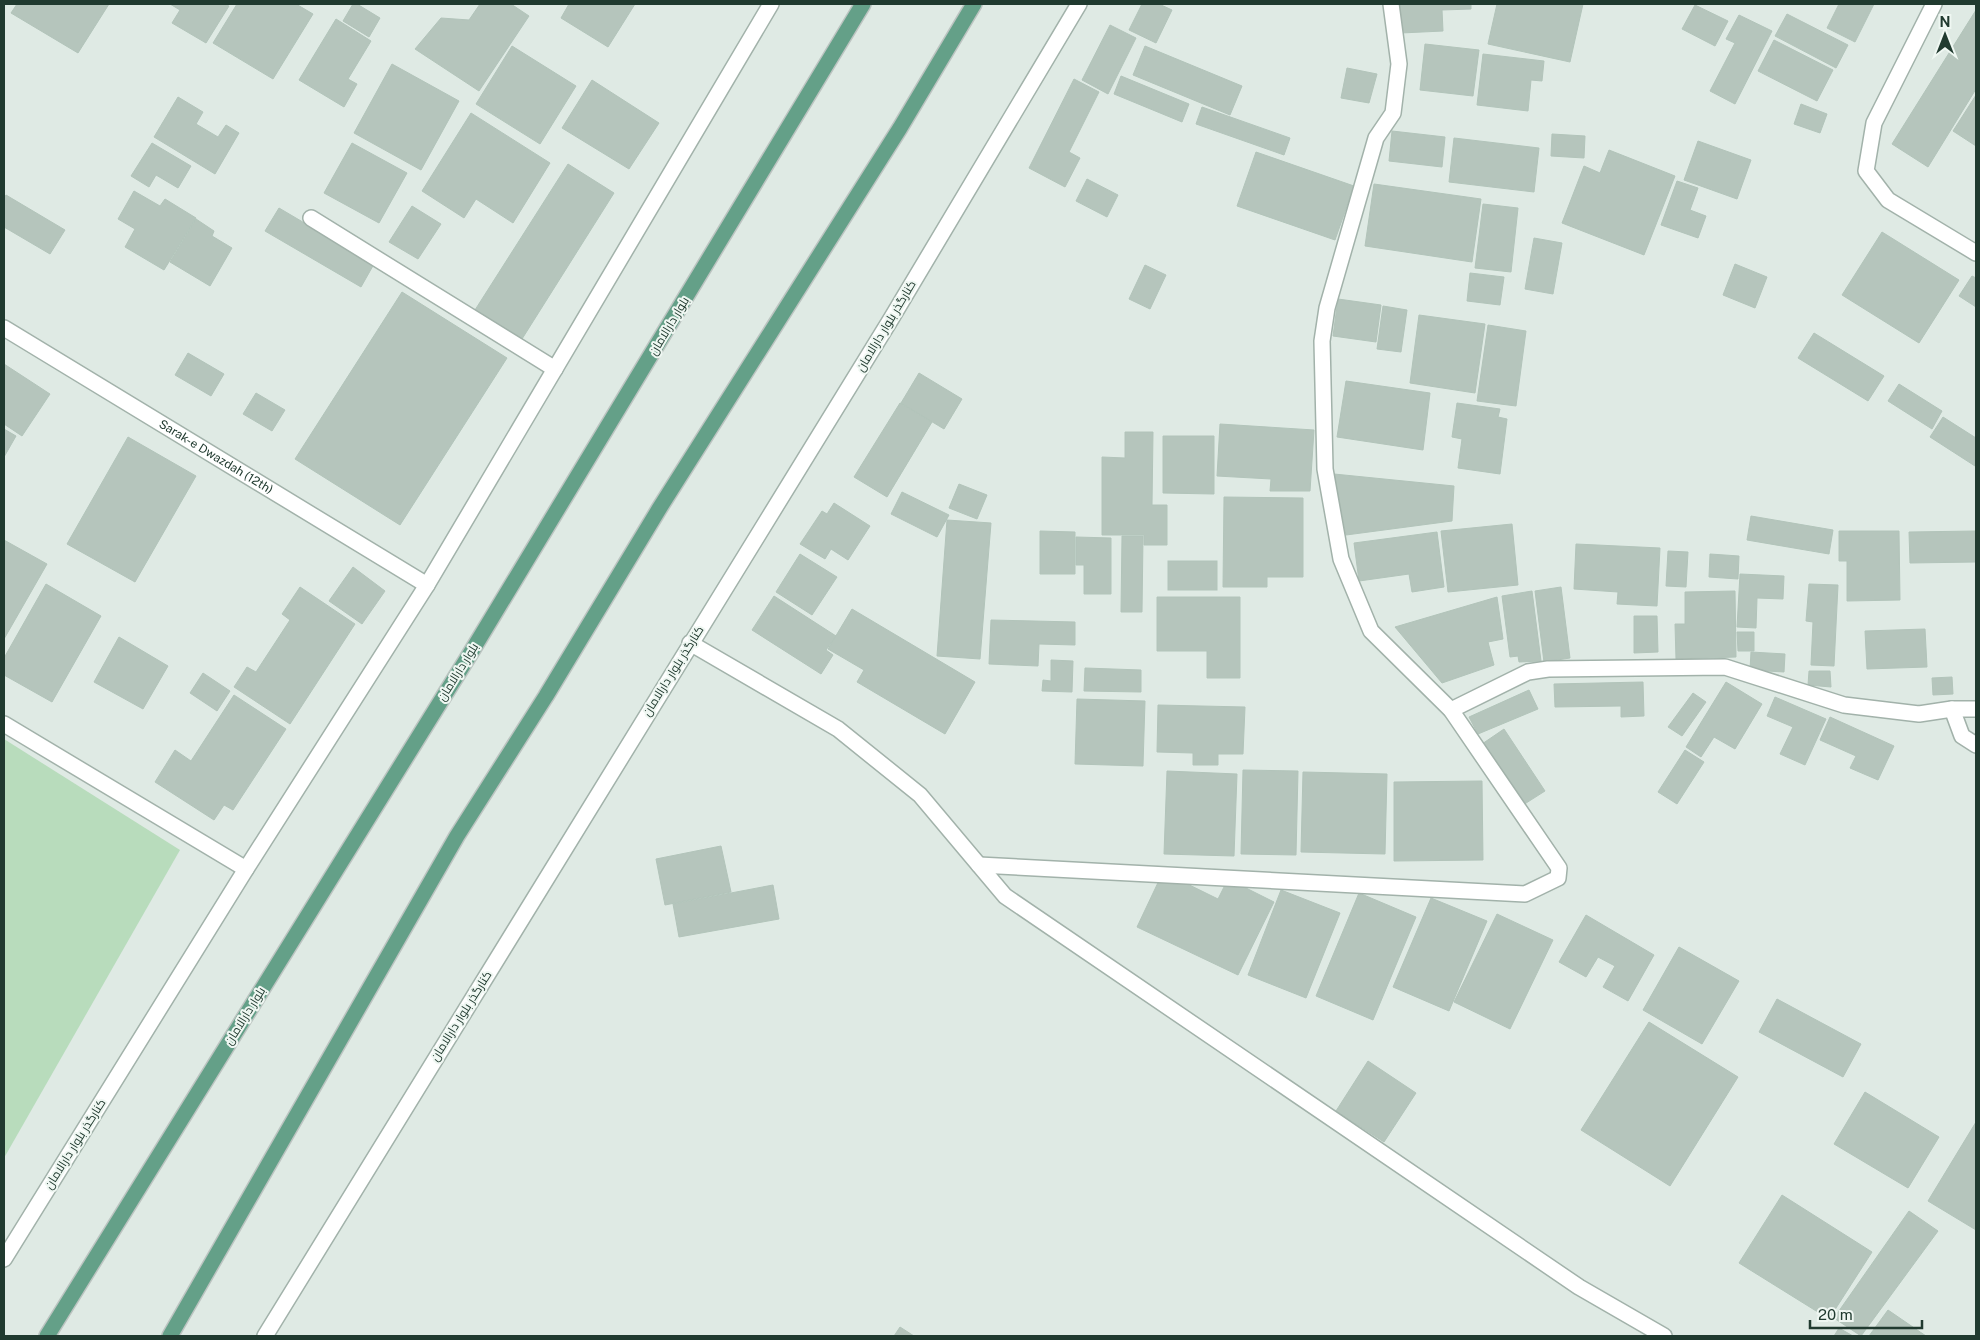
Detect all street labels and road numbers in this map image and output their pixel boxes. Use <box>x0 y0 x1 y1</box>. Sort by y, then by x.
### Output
street label: کنارگذر بلوار دارالامان <box>853 278 919 374</box>
street label: بلوار دارالامان <box>646 294 692 358</box>
street label: Sarak-e Dwazdah (12th) <box>156 417 276 497</box>
street label: کنارگذر بلوار دارالامان <box>640 623 706 719</box>
street label: بلوار دارالامان <box>435 641 481 703</box>
street label: کنارگذر بلوار دارالامان <box>428 968 494 1064</box>
street label: بلوار دارالامان <box>222 985 268 1047</box>
street label: کنارگذر بلوار دارالامان <box>42 1096 108 1192</box>

